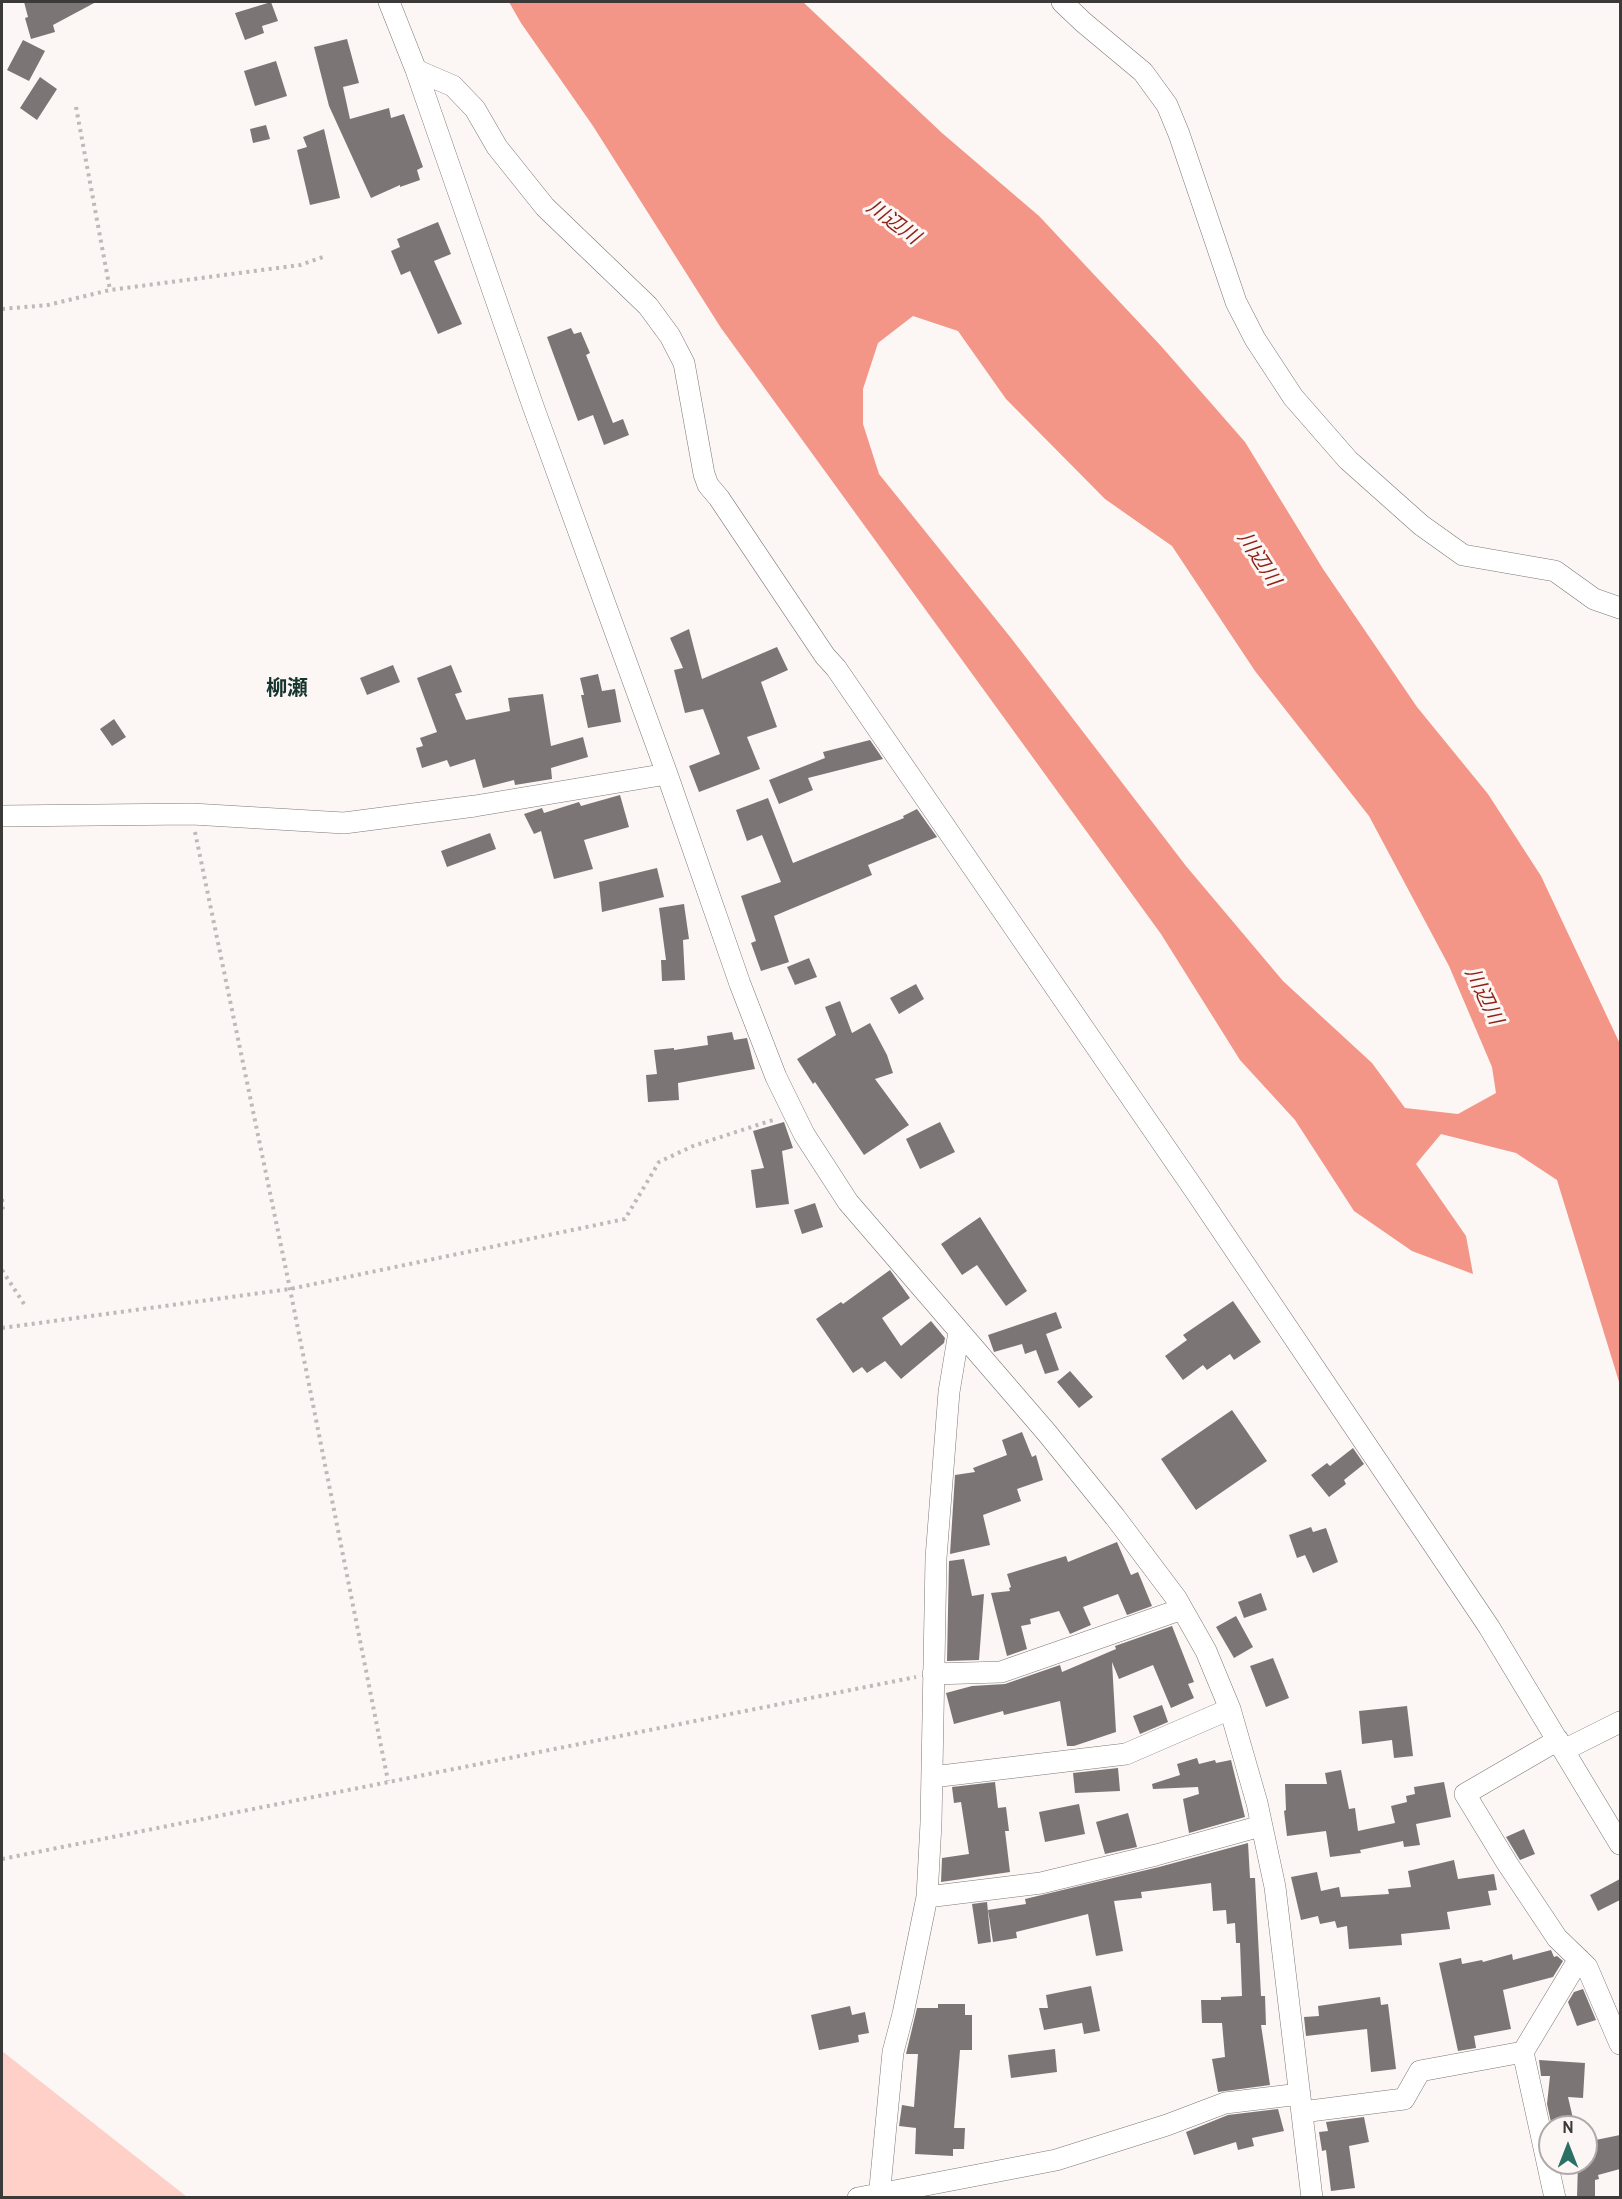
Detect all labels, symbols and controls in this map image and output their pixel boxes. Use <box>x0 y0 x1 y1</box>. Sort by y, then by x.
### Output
water label: 川辺川 <box>861 197 923 251</box>
water label: 川辺川 <box>1231 528 1283 592</box>
district label: 柳瀬 <box>266 678 308 704</box>
water label: 川辺川 <box>1458 965 1506 1029</box>
north arrow <box>1538 2115 1598 2175</box>
text: N <box>1562 2119 1574 2139</box>

